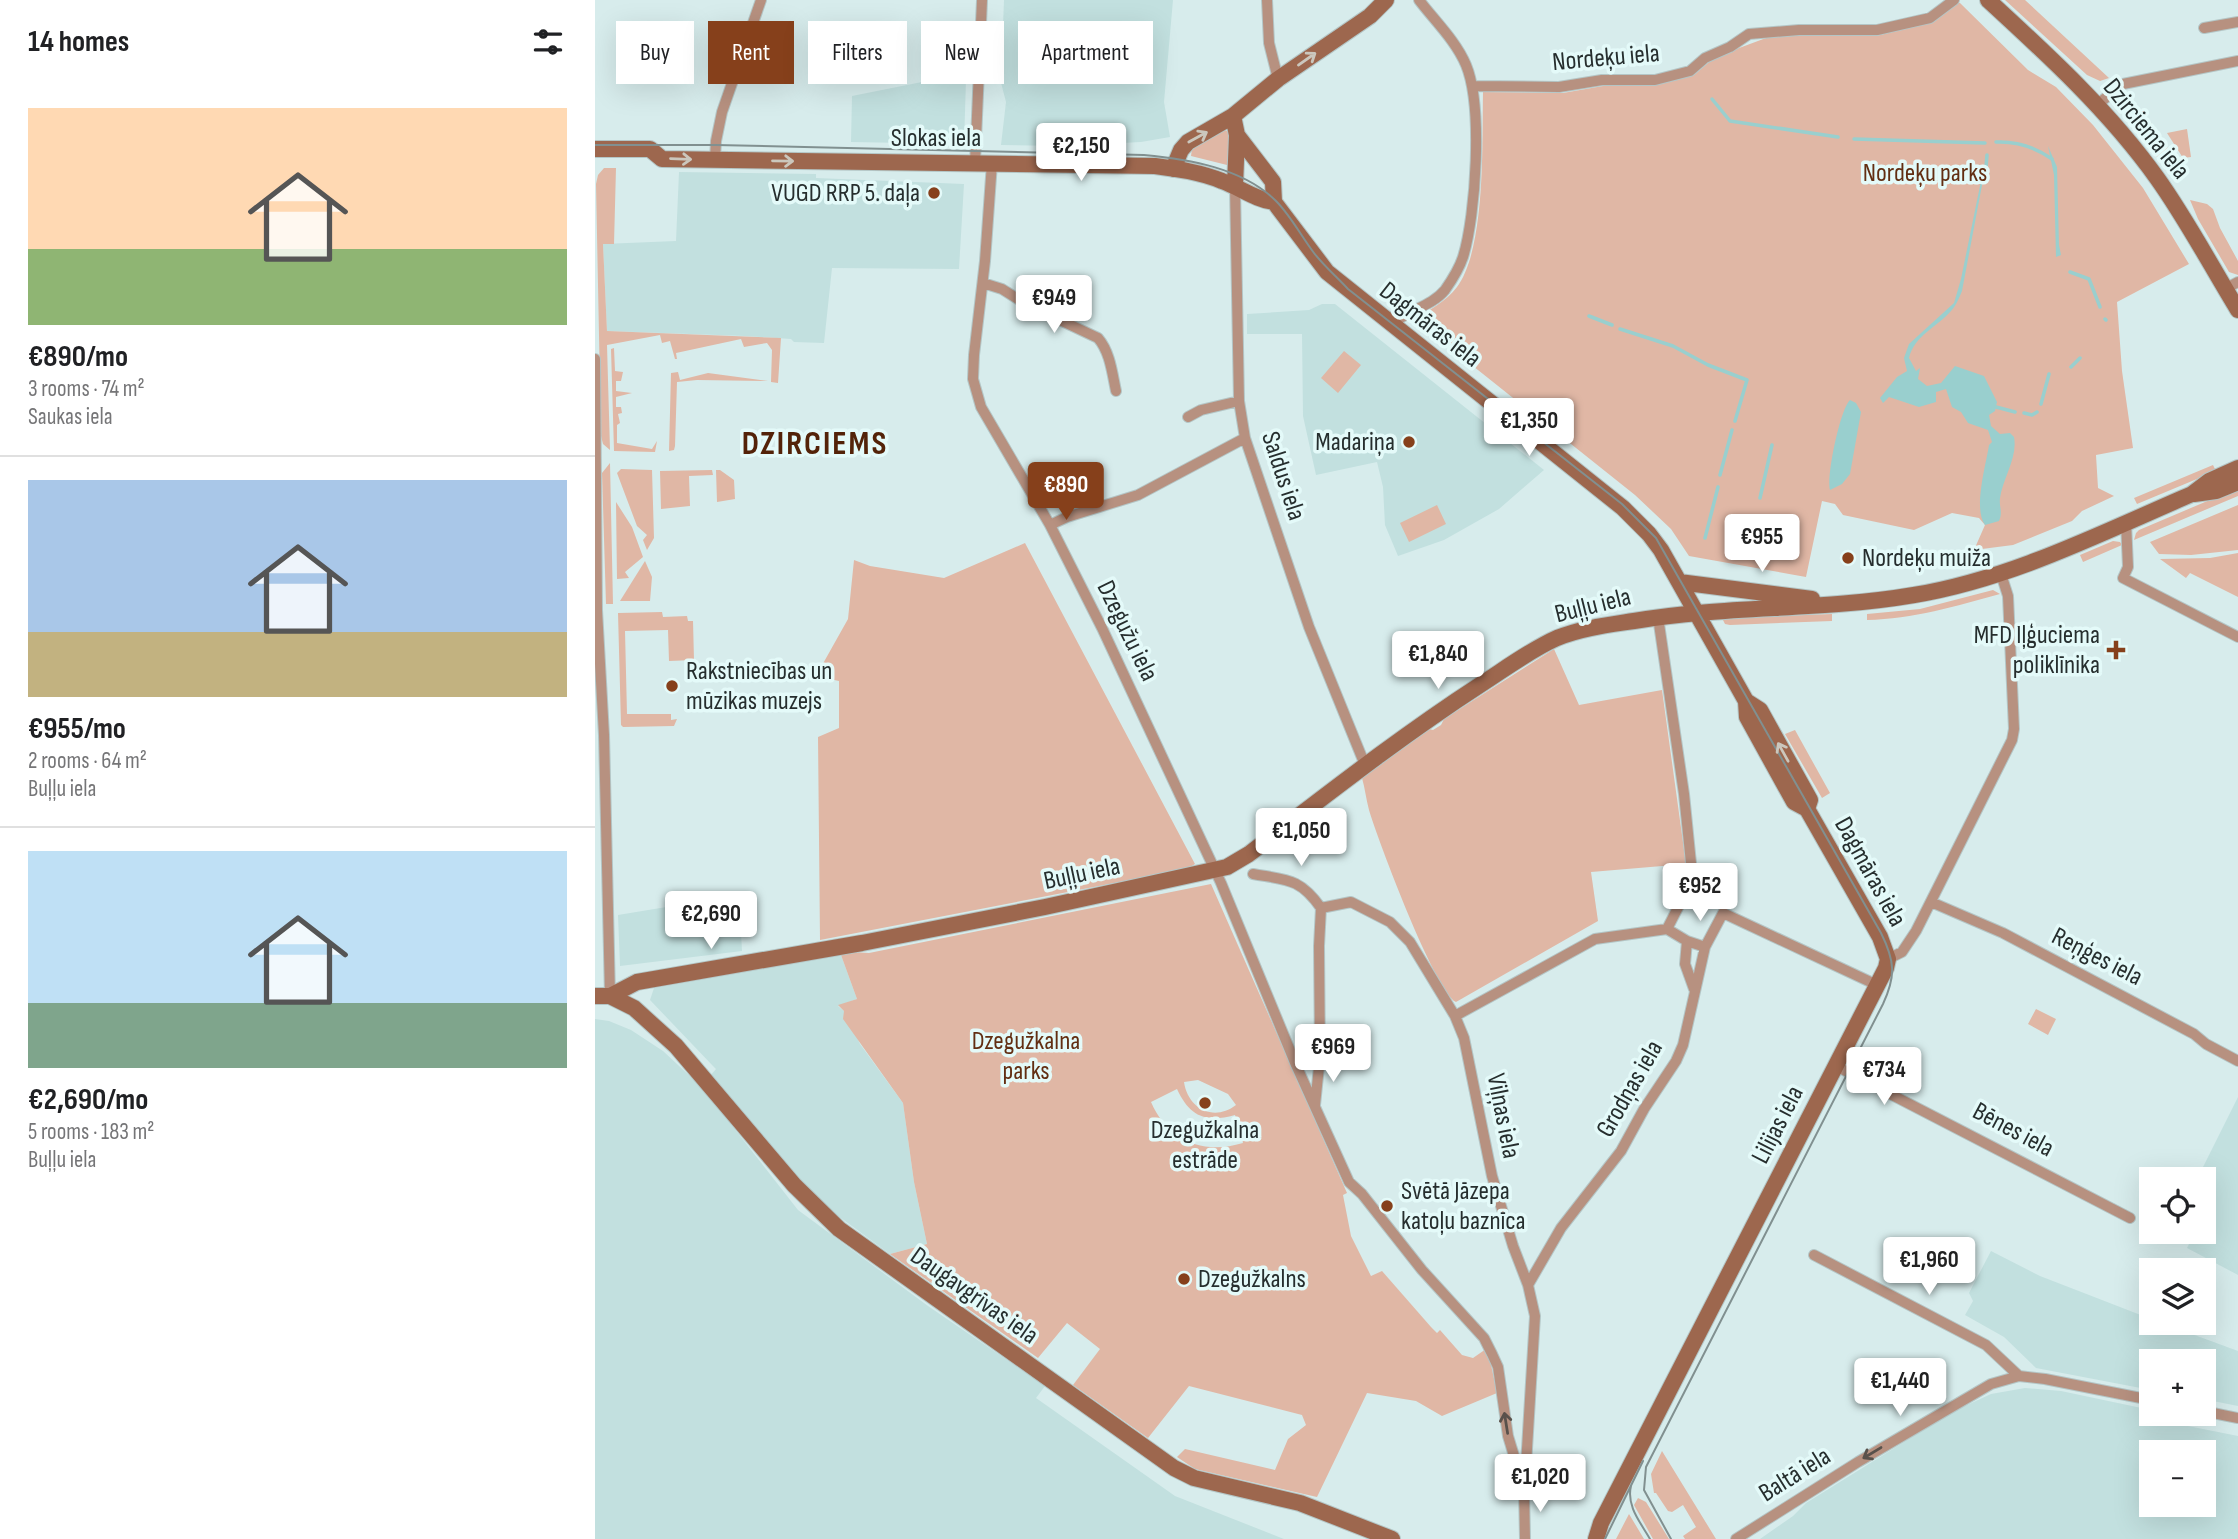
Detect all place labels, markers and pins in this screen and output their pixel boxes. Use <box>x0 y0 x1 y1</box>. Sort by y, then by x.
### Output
pin: €2,150 <box>1024 124 1138 183</box>
place label: VUGD RRP 5. daļa <box>771 178 920 209</box>
marker: VUGD RRP 5. daļa <box>926 185 942 201</box>
pin: €949 <box>1013 276 1095 335</box>
pin: €1,350 <box>1472 398 1586 458</box>
place label: Madariņa <box>1315 427 1395 458</box>
marker: Madariņa <box>1401 434 1417 450</box>
pin: €890 <box>1025 462 1107 522</box>
pin: €955 <box>1721 514 1803 574</box>
place label: Nordeķu muiža <box>1862 543 1991 574</box>
marker: Nordeķu muiža <box>1840 550 1856 566</box>
place label: MFD Iļģuciema poliklīnika <box>1974 620 2100 681</box>
pin: €1,840 <box>1381 632 1495 691</box>
marker: MFD Iļģuciema poliklīnika <box>2106 640 2126 660</box>
place label: Rakstniecības un mūzikas muzejs <box>686 656 832 717</box>
marker: Rakstniecības un mūzikas muzejs <box>664 678 680 694</box>
pin: €1,050 <box>1244 808 1358 868</box>
pin: €952 <box>1659 864 1741 923</box>
pin: €2,690 <box>654 892 768 951</box>
pin: €969 <box>1292 1024 1374 1084</box>
pin: €734 <box>1843 1048 1925 1107</box>
marker: Dzegužkalna estrāde <box>1197 1095 1213 1111</box>
place label: Dzegužkalna estrāde <box>1151 1115 1259 1176</box>
place label: Svētā Jāzepa katoļu baznīca <box>1401 1176 1525 1237</box>
marker: Svētā Jāzepa katoļu baznīca <box>1379 1198 1395 1214</box>
pin: €1,960 <box>1872 1238 1986 1297</box>
place label: Dzegužkalns <box>1198 1264 1306 1295</box>
marker: Dzegužkalns <box>1176 1271 1192 1287</box>
pin: €1,440 <box>1843 1358 1957 1418</box>
pin: €1,020 <box>1483 1454 1597 1514</box>

